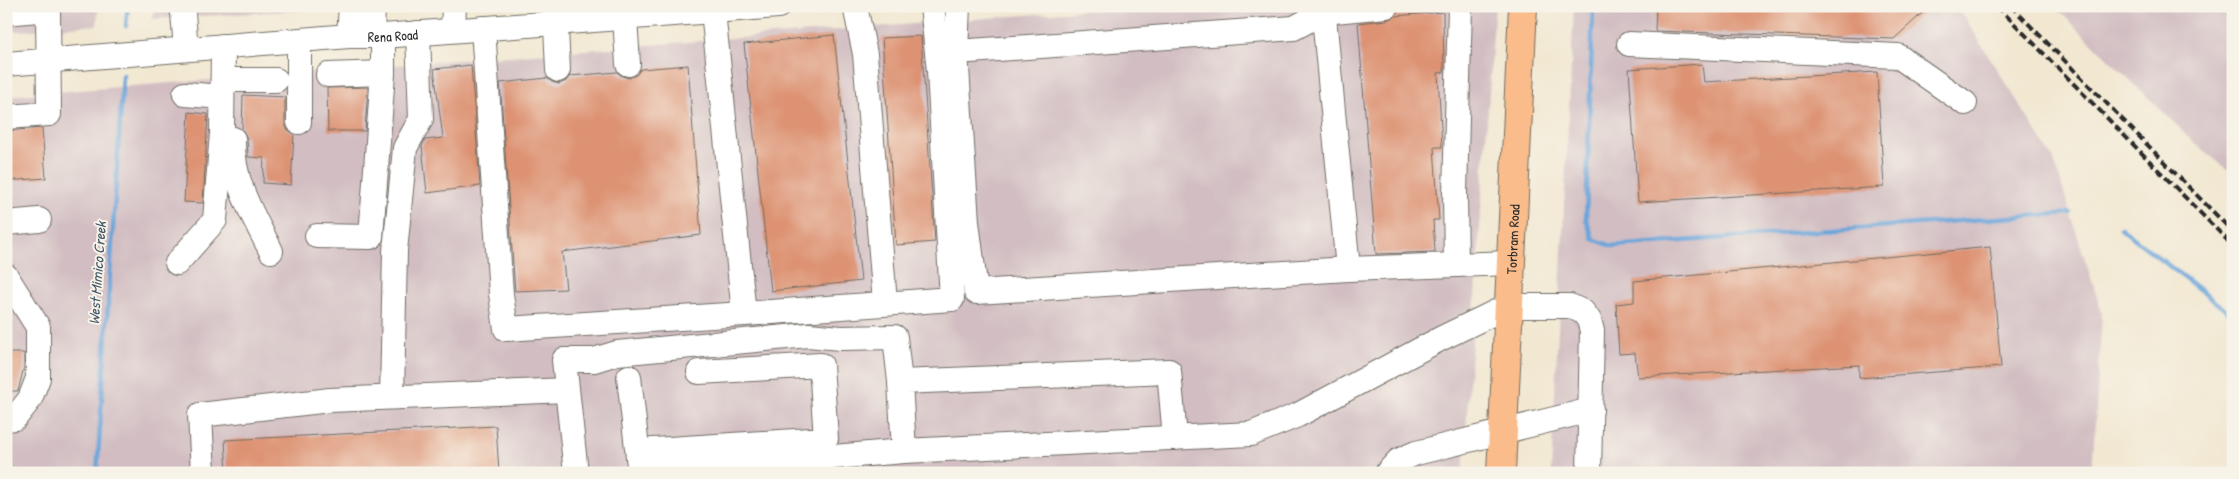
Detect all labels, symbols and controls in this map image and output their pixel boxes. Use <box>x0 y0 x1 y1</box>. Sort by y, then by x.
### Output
street label: Rena Road <box>368 24 419 46</box>
street label: Torbram Road <box>1501 203 1523 275</box>
water label: West Mimico Creek <box>83 219 111 325</box>

